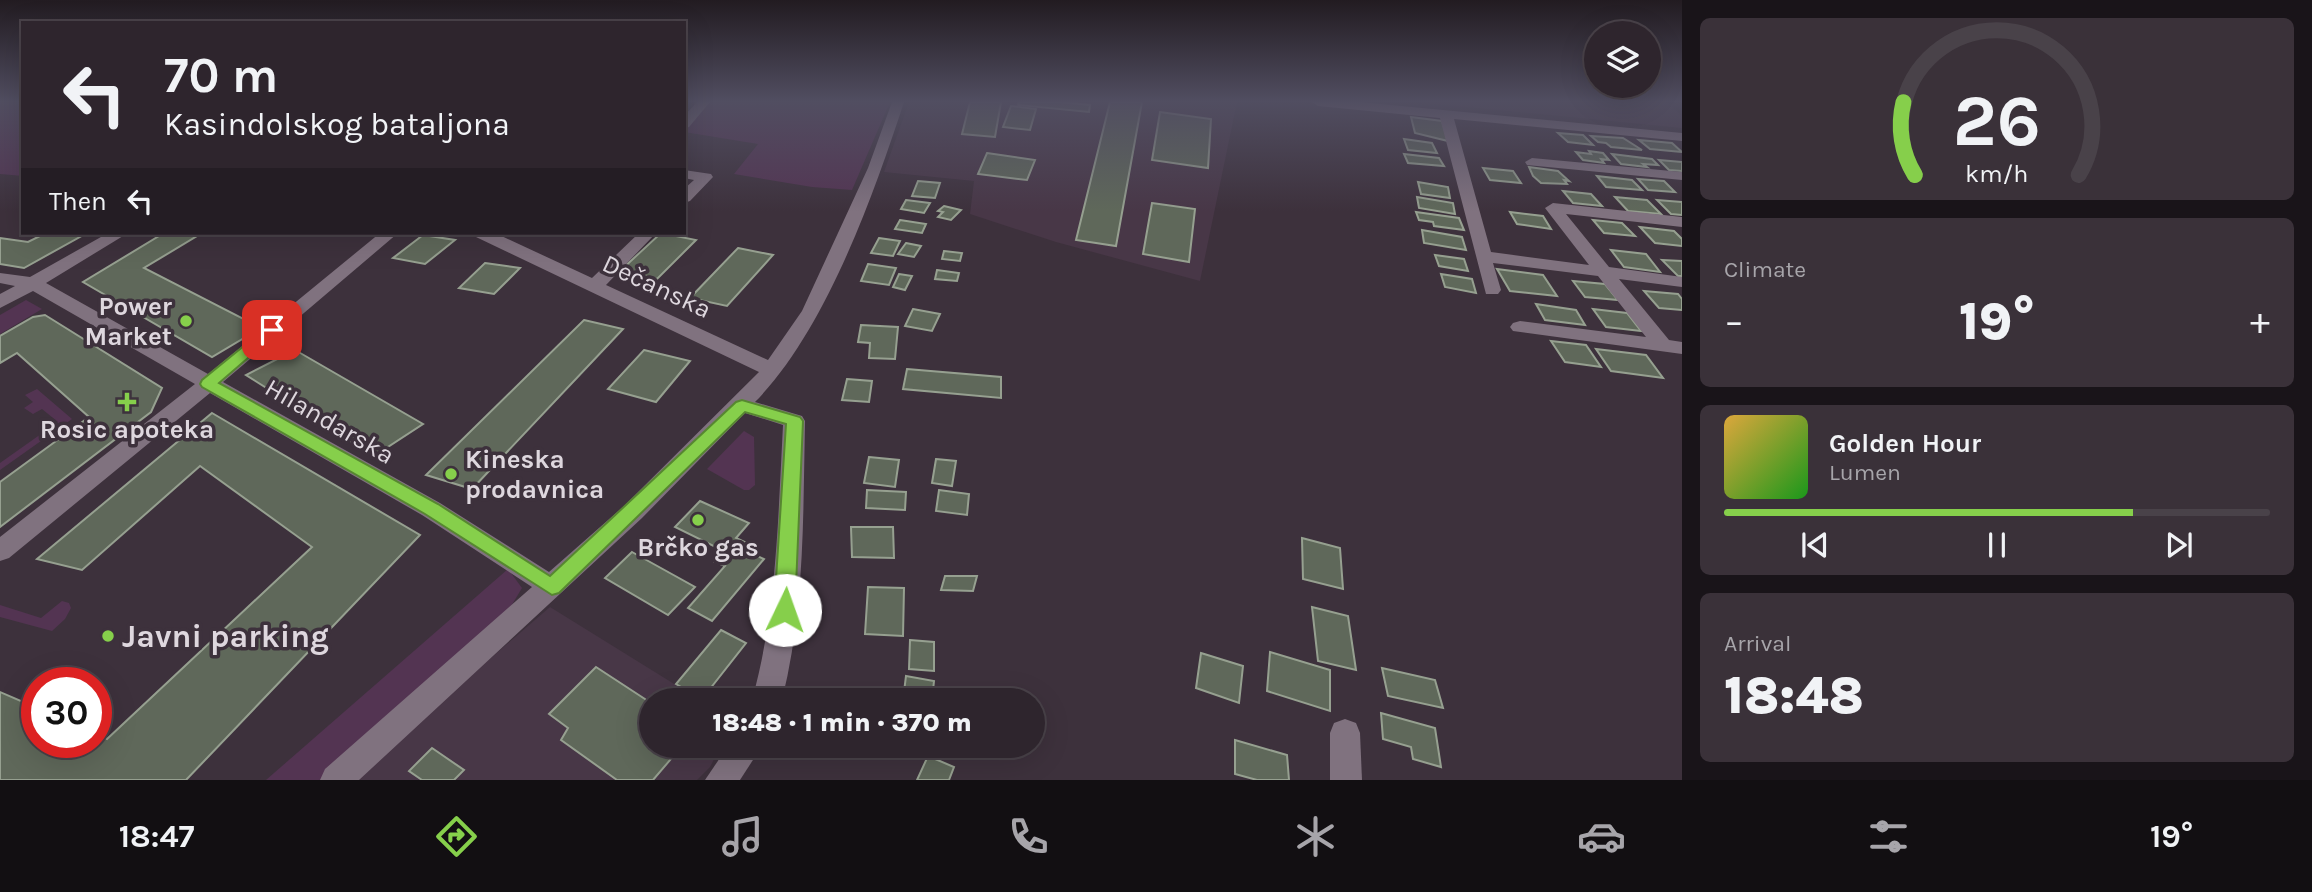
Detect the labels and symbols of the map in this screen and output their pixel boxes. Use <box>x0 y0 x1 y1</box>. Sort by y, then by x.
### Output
street label: Dečanska <box>597 248 716 325</box>
place label: Power Market <box>84 291 173 352</box>
pin <box>242 300 302 360</box>
marker: Power Market <box>178 313 194 329</box>
street label: Hilandarska <box>260 372 400 471</box>
marker: Rosic apoteka <box>119 394 135 410</box>
place label: Rosic apoteka <box>40 414 214 445</box>
place label: Kineska prodavnica <box>465 444 604 505</box>
marker: Kineska prodavnica <box>443 466 459 482</box>
marker: Brčko gas <box>690 512 706 528</box>
place label: Brčko gas <box>637 532 759 563</box>
position arrow <box>748 573 822 647</box>
place label: Javni parking <box>122 618 329 655</box>
marker: Javni parking <box>100 628 116 644</box>
speed limit sign: 30 <box>21 667 112 758</box>

